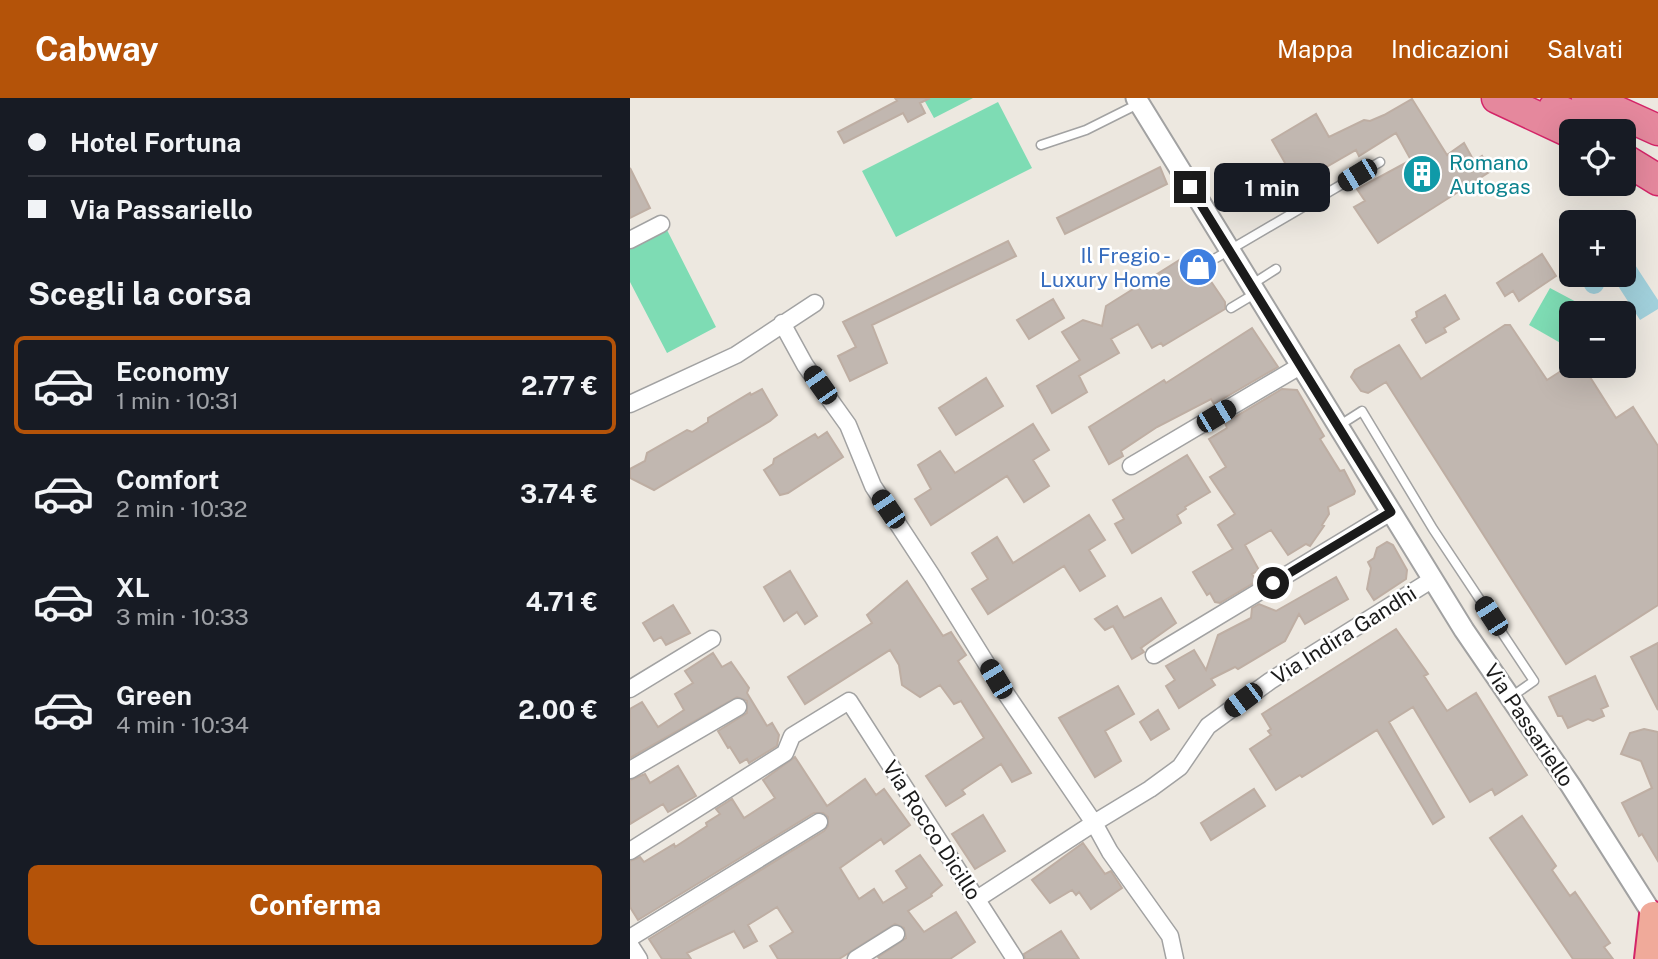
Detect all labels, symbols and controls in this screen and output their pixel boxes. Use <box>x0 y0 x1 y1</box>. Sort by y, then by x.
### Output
text: Cabway <box>35 30 159 68</box>
text: Mappa <box>1277 35 1353 63</box>
text: Indicazioni <box>1391 35 1509 63</box>
text: Salvati <box>1547 35 1623 63</box>
map controls <box>1559 119 1636 378</box>
button: locate <box>1559 119 1636 196</box>
text: Hotel Fortuna <box>70 127 241 158</box>
place label: Romano Autogas <box>1449 150 1531 199</box>
building icon: Romano Autogas <box>1401 153 1443 195</box>
car <box>1334 155 1381 195</box>
callout: 1 min <box>1214 162 1330 212</box>
route end <box>1174 171 1206 203</box>
text: 1 min <box>1244 174 1300 201</box>
text: Via Passariello <box>70 194 253 225</box>
button: + <box>1559 210 1636 287</box>
place label: Il Fregio - Luxury Home <box>1040 243 1171 292</box>
shop icon: Il Fregio - Luxury Home <box>1177 246 1219 288</box>
text: Scegli la corsa <box>28 275 252 312</box>
button: − <box>1559 301 1636 378</box>
icon: car <box>32 354 95 417</box>
text: Economy <box>116 356 229 387</box>
car <box>800 362 841 408</box>
text: 2.77 € <box>521 370 598 401</box>
text: 1 min · 10:31 <box>116 387 239 414</box>
car <box>1193 396 1240 436</box>
icon: car <box>32 462 95 525</box>
text: Comfort <box>116 464 219 495</box>
text: 3.74 € <box>520 478 598 509</box>
car <box>868 486 909 532</box>
text: 2 min · 10:32 <box>116 495 247 522</box>
route start <box>1257 567 1289 599</box>
icon: car <box>32 570 95 633</box>
text: XL <box>116 572 150 603</box>
street label: Via Indira Gandhi <box>1267 580 1421 690</box>
text: 4.71 € <box>526 586 598 617</box>
car <box>1471 593 1512 639</box>
text: 3 min · 10:33 <box>116 603 249 630</box>
car <box>977 656 1016 702</box>
street label: Via Passariello <box>1479 659 1579 791</box>
icon: car <box>32 678 95 741</box>
car <box>1220 679 1267 721</box>
text: Green <box>116 680 192 711</box>
text: 2.00 € <box>518 694 598 725</box>
text: 4 min · 10:34 <box>116 711 249 738</box>
street label: Via Rocco Dicillo <box>878 755 986 905</box>
button: Conferma <box>28 865 602 945</box>

